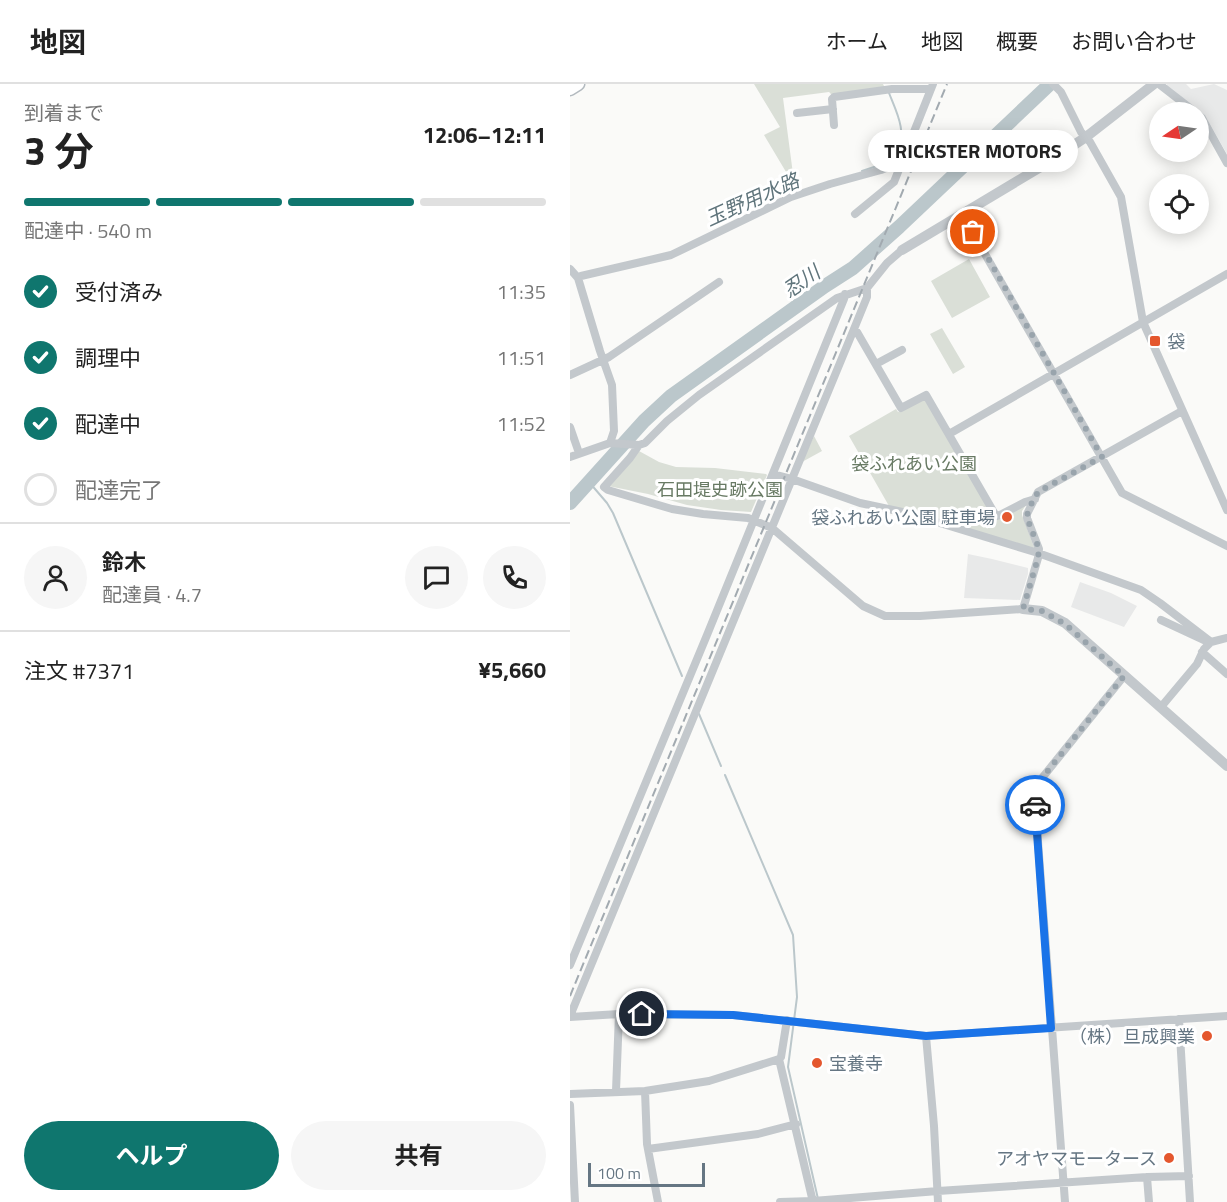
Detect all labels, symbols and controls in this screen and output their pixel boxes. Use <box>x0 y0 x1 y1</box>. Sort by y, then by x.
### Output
text: 地図 <box>30 20 86 63</box>
text: ホーム <box>826 25 888 57</box>
text: 地図 <box>921 25 963 57</box>
text: 概要 <box>996 25 1038 57</box>
text: お問い合わせ <box>1071 25 1197 57</box>
text: 到着まで <box>24 97 104 128</box>
north arrow <box>1149 102 1209 162</box>
map controls <box>1149 102 1209 234</box>
text: 12:06–12:11 <box>423 118 546 152</box>
text: 3 分 <box>24 121 93 180</box>
callout: TRICKSTER MOTORS <box>868 130 1078 172</box>
text: TRICKSTER MOTORS <box>884 135 1062 166</box>
water label: 玉野用水路 <box>700 164 806 233</box>
button: locate <box>1149 174 1209 234</box>
pin <box>947 206 998 257</box>
text: 配達中 · 540 m <box>24 215 152 246</box>
icon: bag <box>956 215 989 248</box>
water label: 忍川 <box>776 256 828 305</box>
icon: check <box>24 275 57 308</box>
text: 受付済み <box>75 275 163 309</box>
text: 11:35 <box>497 276 546 307</box>
place label: 袋 <box>1167 328 1185 355</box>
marker: 袋 <box>1148 334 1162 348</box>
icon: check <box>24 341 57 374</box>
text: 調理中 <box>75 341 141 375</box>
text: 11:51 <box>497 342 546 373</box>
icon: check <box>24 407 57 440</box>
text: 配達中 <box>75 407 141 441</box>
text: 11:52 <box>497 408 546 439</box>
park label: 袋ふれあい公園 <box>851 450 977 477</box>
text: 配達完了 <box>75 473 163 507</box>
park label: 石田堤史跡公園 <box>657 476 783 503</box>
place label: 袋ふれあい公園 駐車場 <box>811 504 995 531</box>
marker: 袋ふれあい公園 駐車場 <box>1000 510 1014 524</box>
text: 鈴木 <box>102 545 146 579</box>
button: person <box>24 546 87 609</box>
button: chat <box>405 546 468 609</box>
button: phone <box>483 546 546 609</box>
text: 配達員 · 4.7 <box>102 579 202 610</box>
text: ¥5,660 <box>479 653 546 687</box>
text: 注文 #7371 <box>24 654 134 688</box>
courier <box>1005 775 1065 835</box>
icon: car <box>1019 789 1052 822</box>
pin <box>616 988 667 1039</box>
icon: home <box>625 997 658 1030</box>
place label: （株）旦成興業 <box>1069 1023 1195 1050</box>
marker: （株）旦成興業 <box>1200 1029 1214 1043</box>
place label: 宝養寺 <box>829 1050 883 1077</box>
marker: 宝養寺 <box>810 1056 824 1070</box>
button: ヘルプ <box>24 1121 279 1190</box>
button: 共有 <box>291 1121 546 1190</box>
place label: アオヤマモータース <box>996 1145 1157 1172</box>
marker: アオヤマモータース <box>1162 1151 1176 1165</box>
scale bar <box>588 1160 705 1188</box>
text: 100 m <box>597 1161 641 1185</box>

